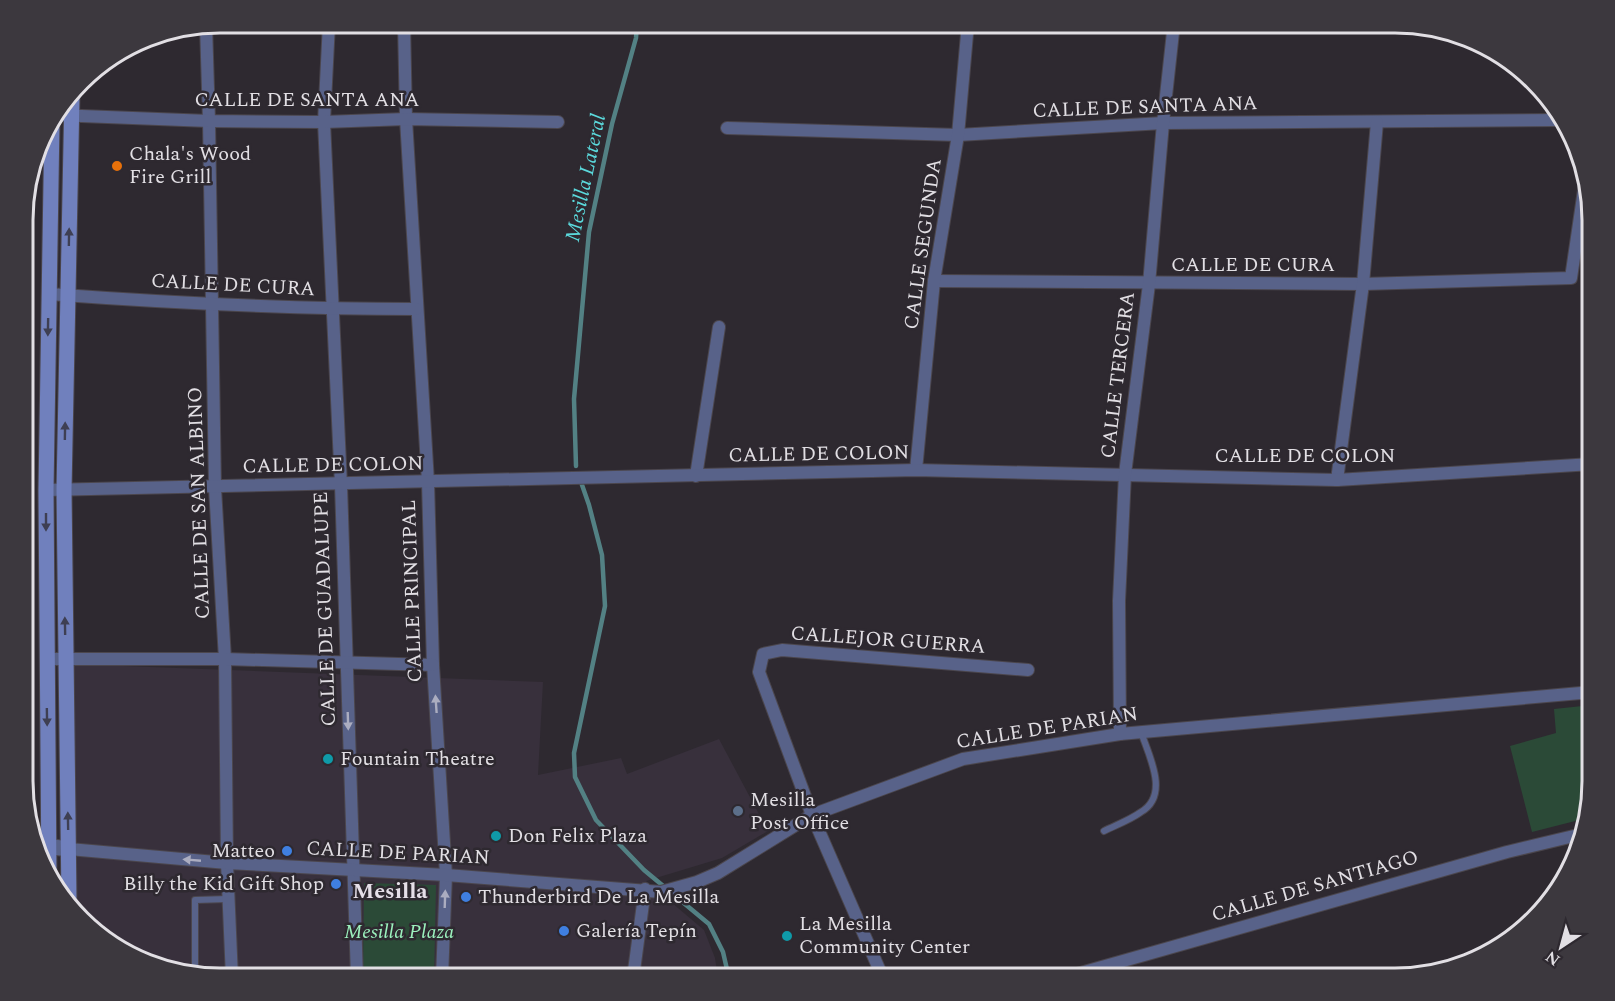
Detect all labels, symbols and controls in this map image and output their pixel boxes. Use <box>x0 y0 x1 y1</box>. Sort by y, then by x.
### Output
street label: CALLE DE SANTA ANA <box>194 85 420 115</box>
street label: CALLE DE SANTA ANA <box>1032 88 1258 126</box>
water label: Mesilla Lateral <box>557 111 615 245</box>
place label: Chala's Wood Fire Grill <box>129 139 251 192</box>
street label: CALLE SEGUNDA <box>896 156 950 332</box>
marker: Chala's Wood Fire Grill <box>110 159 124 173</box>
one-way arrow <box>64 227 74 246</box>
street label: CALLE DE CURA <box>1171 250 1335 280</box>
street label: CALLE DE CURA <box>150 266 316 304</box>
street label: CALLE TERCERA <box>1093 290 1143 460</box>
one-way arrow <box>43 317 53 336</box>
street label: CALLE DE SAN ALBINO <box>180 386 218 620</box>
one-way arrow <box>60 422 70 441</box>
street label: CALLE DE COLON <box>728 437 910 471</box>
street label: CALLE DE COLON <box>1215 441 1396 471</box>
street label: CALLE DE COLON <box>242 448 424 482</box>
street label: CALLE DE GUADALUPE <box>306 491 344 727</box>
street label: CALLE PRINCIPAL <box>394 499 430 683</box>
one-way arrow <box>41 512 51 531</box>
one-way arrow <box>60 617 70 636</box>
street label: CALLEJOR GUERRA <box>790 618 986 662</box>
one-way arrow <box>431 695 440 714</box>
street label: CALLE DE PARIAN <box>954 699 1140 757</box>
one-way arrow <box>42 707 52 726</box>
one-way arrow <box>344 712 353 731</box>
place label: Fountain Theatre <box>340 744 495 774</box>
marker: Fountain Theatre <box>321 752 335 766</box>
place label: Mesilla Post Office <box>750 785 849 838</box>
marker: Mesilla Post Office <box>731 804 745 818</box>
one-way arrow <box>63 812 73 831</box>
place label: Don Felix Plaza <box>508 821 647 851</box>
marker: Don Felix Plaza <box>489 829 503 843</box>
street label: CALLE DE PARIAN <box>305 833 491 873</box>
place label: Matteo <box>211 836 275 866</box>
street label: CALLE DE SANTIAGO <box>1208 842 1422 930</box>
marker: Matteo <box>280 844 294 858</box>
one-way arrow <box>182 855 201 864</box>
place label: Billy the Kid Gift Shop <box>123 869 324 899</box>
district label: Mesilla <box>352 875 428 908</box>
marker: Billy the Kid Gift Shop <box>329 877 343 891</box>
place label: Thunderbird De La Mesilla <box>478 882 719 912</box>
one-way arrow <box>441 889 450 908</box>
marker: Thunderbird De La Mesilla <box>459 890 473 904</box>
place label: La Mesilla Community Center <box>799 909 970 962</box>
place label: Galería Tepín <box>576 916 697 946</box>
park label: Mesilla Plaza <box>344 917 454 947</box>
north arrow <box>1531 917 1591 977</box>
marker: Galería Tepín <box>557 924 571 938</box>
marker: La Mesilla Community Center <box>780 929 794 943</box>
text: N <box>1540 945 1565 972</box>

